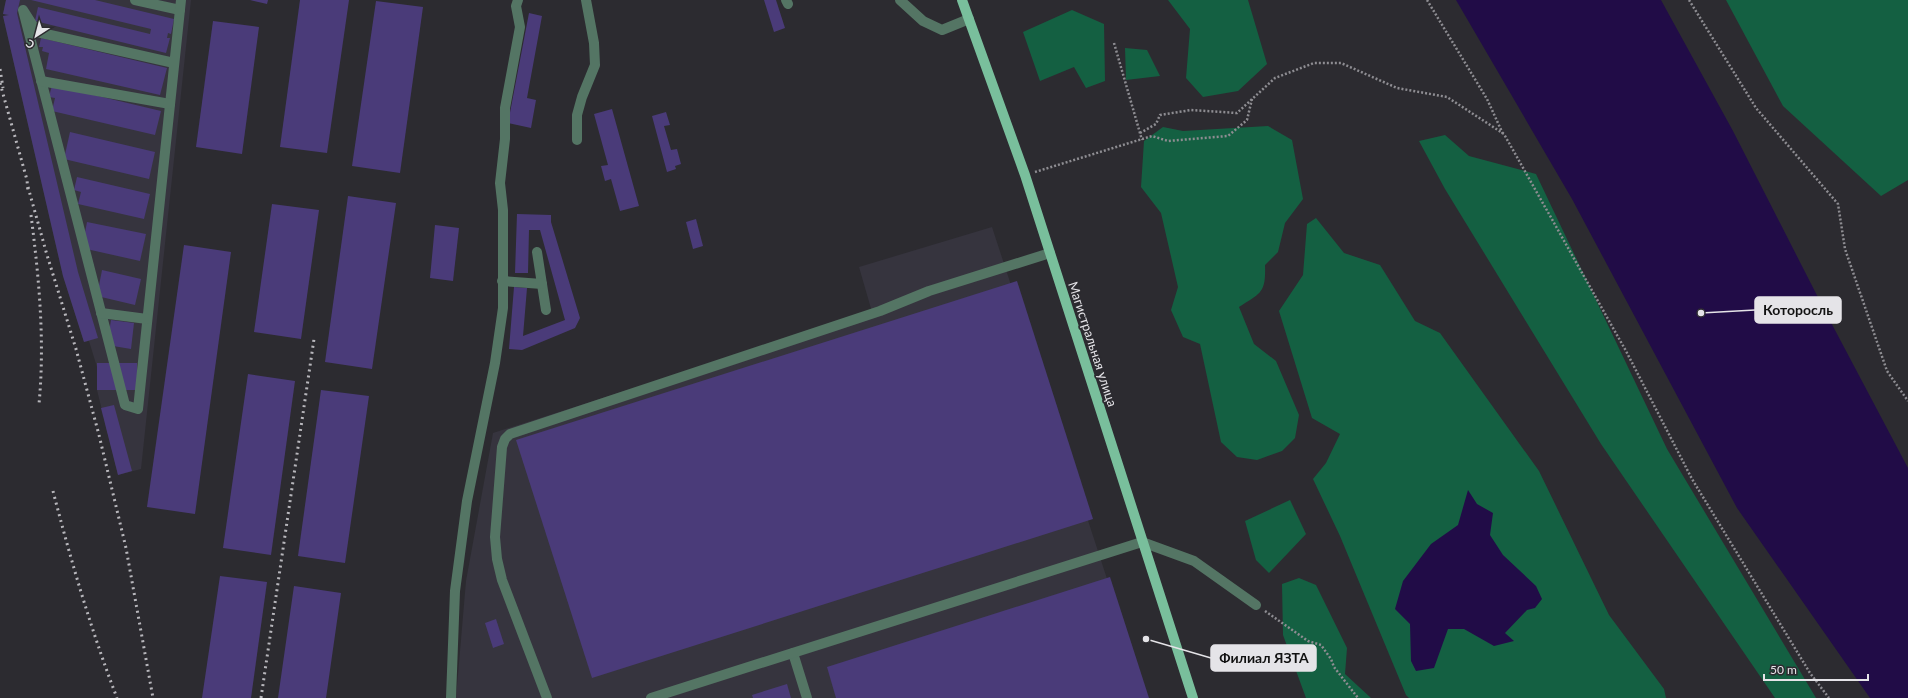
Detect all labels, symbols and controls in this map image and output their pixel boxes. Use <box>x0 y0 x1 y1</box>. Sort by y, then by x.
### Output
north arrow <box>16 16 56 56</box>
text: С <box>22 37 37 52</box>
street label: Магистральная улица <box>1065 279 1121 409</box>
callout: Которосль <box>1755 297 1841 323</box>
text: Которосль <box>1763 301 1833 318</box>
callout: Филиал ЯЗТА <box>1211 645 1316 671</box>
text: Филиал ЯЗТА <box>1219 649 1309 666</box>
scale bar <box>1764 656 1868 682</box>
text: 50 m <box>1770 662 1797 677</box>

